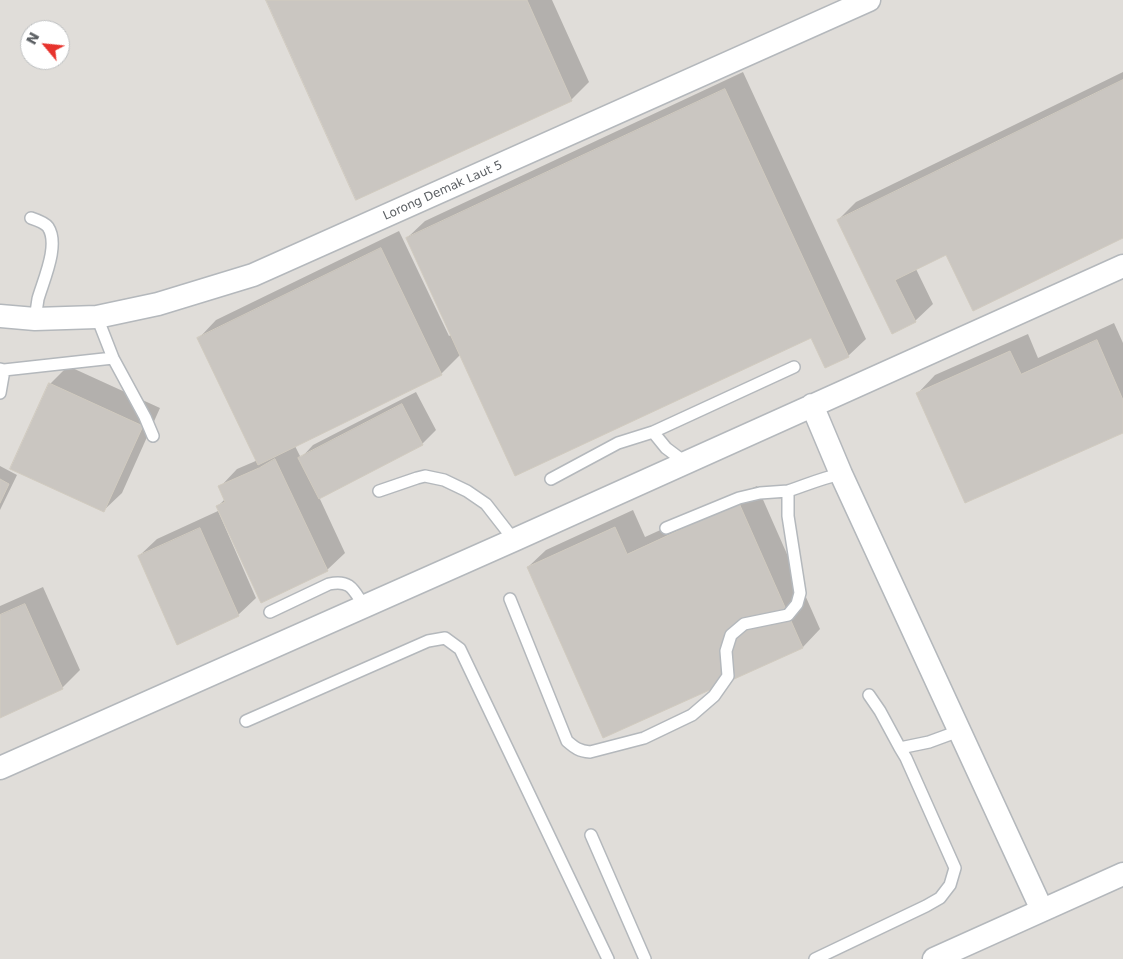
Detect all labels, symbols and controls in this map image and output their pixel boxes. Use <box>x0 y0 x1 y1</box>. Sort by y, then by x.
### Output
north arrow <box>20 20 70 70</box>
text: N <box>23 29 42 47</box>
street label: Lorong Demak Laut 5 <box>381 158 505 224</box>

